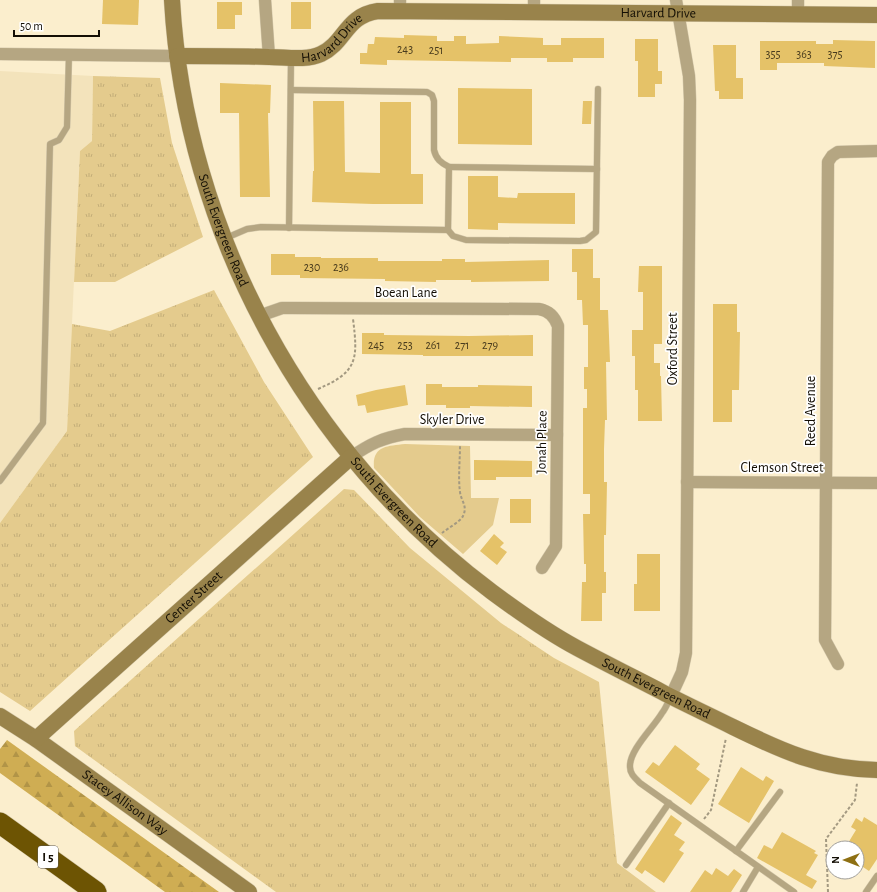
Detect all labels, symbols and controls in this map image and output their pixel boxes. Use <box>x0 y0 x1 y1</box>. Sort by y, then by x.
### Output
street label: Harvard Drive <box>620 6 696 21</box>
street label: Harvard Drive <box>301 11 365 65</box>
scale bar <box>14 12 99 38</box>
text: 50 m <box>20 20 43 32</box>
house number: 243 <box>397 43 413 55</box>
house number: 251 <box>429 44 443 56</box>
house number: 355 <box>766 48 780 60</box>
house number: 363 <box>796 48 812 60</box>
house number: 375 <box>828 48 842 60</box>
street label: South Evergreen Road <box>196 172 251 289</box>
house number: 230 <box>304 261 320 273</box>
house number: 236 <box>333 261 349 273</box>
street label: Boean Lane <box>375 286 437 300</box>
street label: Oxford Street <box>666 312 680 385</box>
house number: 245 <box>368 339 384 351</box>
house number: 253 <box>397 339 413 351</box>
house number: 261 <box>425 339 441 351</box>
house number: 271 <box>455 339 469 351</box>
house number: 279 <box>482 339 498 351</box>
street label: Reed Avenue <box>804 376 818 446</box>
street label: Jonah Place <box>534 410 550 474</box>
street label: Skyler Drive <box>420 413 484 427</box>
street label: South Evergreen Road <box>348 454 440 550</box>
street label: Clemson Street <box>741 461 824 475</box>
street label: Center Street <box>163 568 226 627</box>
street label: South Evergreen Road <box>600 655 712 722</box>
street label: Stacey Allison Way <box>79 767 170 838</box>
north arrow <box>825 840 865 880</box>
road number: I 5 <box>38 846 58 868</box>
text: N <box>830 856 841 864</box>

